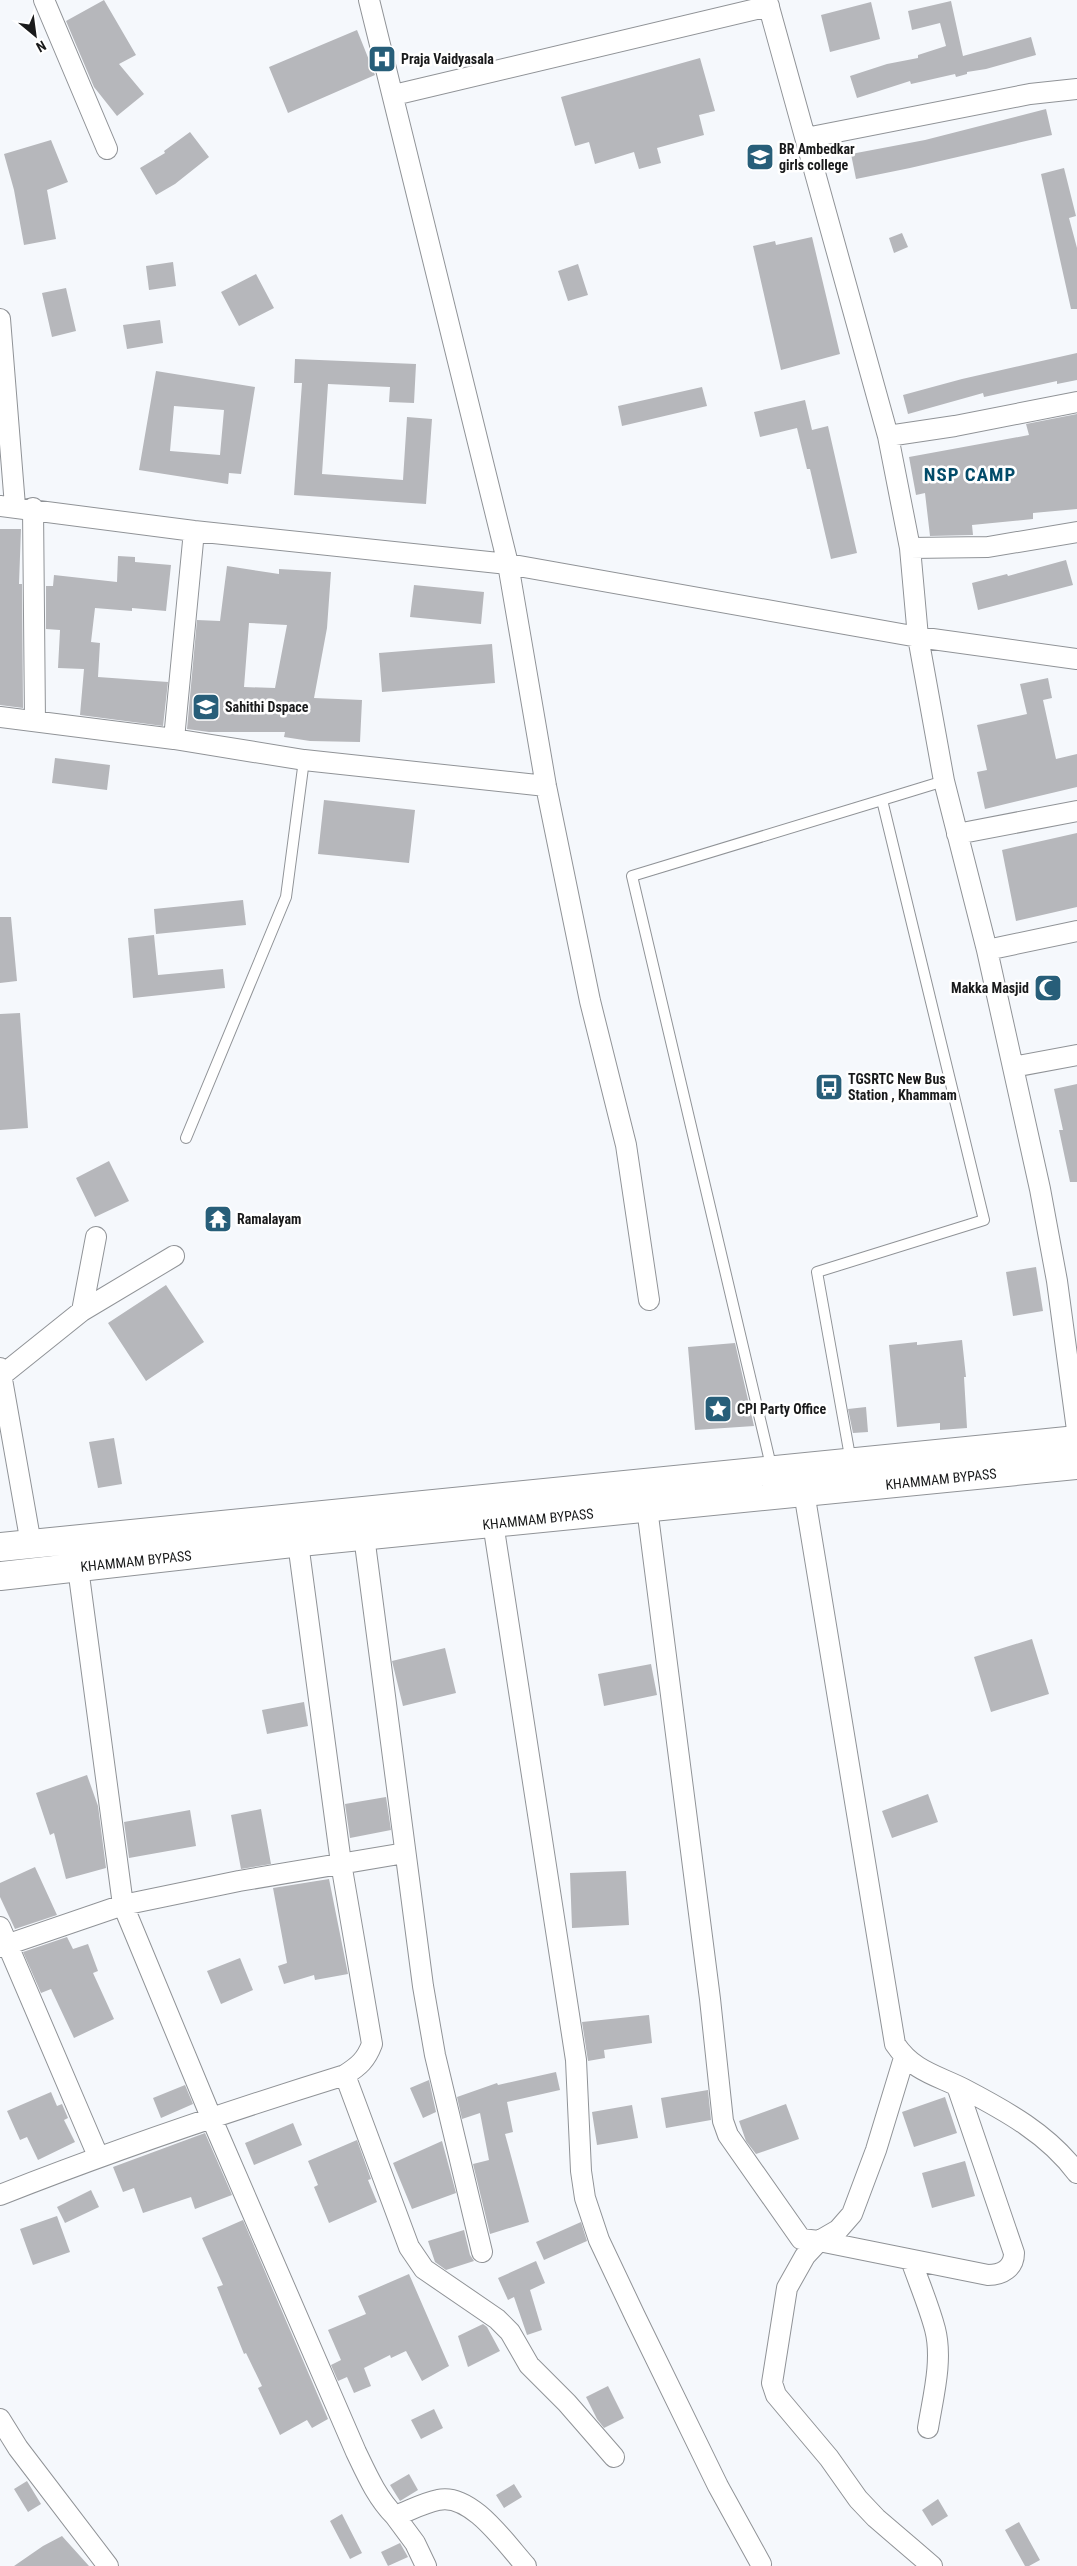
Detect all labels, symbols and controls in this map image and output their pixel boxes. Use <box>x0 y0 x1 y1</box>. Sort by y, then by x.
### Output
north arrow <box>10 10 60 60</box>
text: N <box>34 37 49 55</box>
hospital icon: Praja Vaidyasala <box>367 44 397 74</box>
place label: Praja Vaidyasala <box>401 51 494 67</box>
place label: BR Ambedkar girls college <box>779 141 855 173</box>
school or university icon: BR Ambedkar girls college <box>745 142 775 172</box>
district label: NSP CAMP <box>924 463 1016 486</box>
school or university icon: Sahithi Dspace <box>191 692 221 722</box>
place label: Sahithi Dspace <box>225 699 309 715</box>
mosque icon: Makka Masjid <box>1033 973 1063 1003</box>
place label: Makka Masjid <box>951 980 1029 996</box>
place label: TGSRTC New Bus Station , Khammam <box>848 1071 957 1103</box>
bus stop icon: TGSRTC New Bus Station , Khammam <box>814 1072 844 1102</box>
temple icon: Ramalayam <box>203 1204 233 1234</box>
place label: Ramalayam <box>237 1211 301 1227</box>
place icon: CPI Party Office <box>703 1394 733 1424</box>
place label: CPI Party Office <box>737 1401 827 1417</box>
street label: KHAMMAM BYPASS <box>885 1465 997 1493</box>
street label: KHAMMAM BYPASS <box>482 1505 594 1533</box>
street label: KHAMMAM BYPASS <box>80 1547 192 1575</box>

